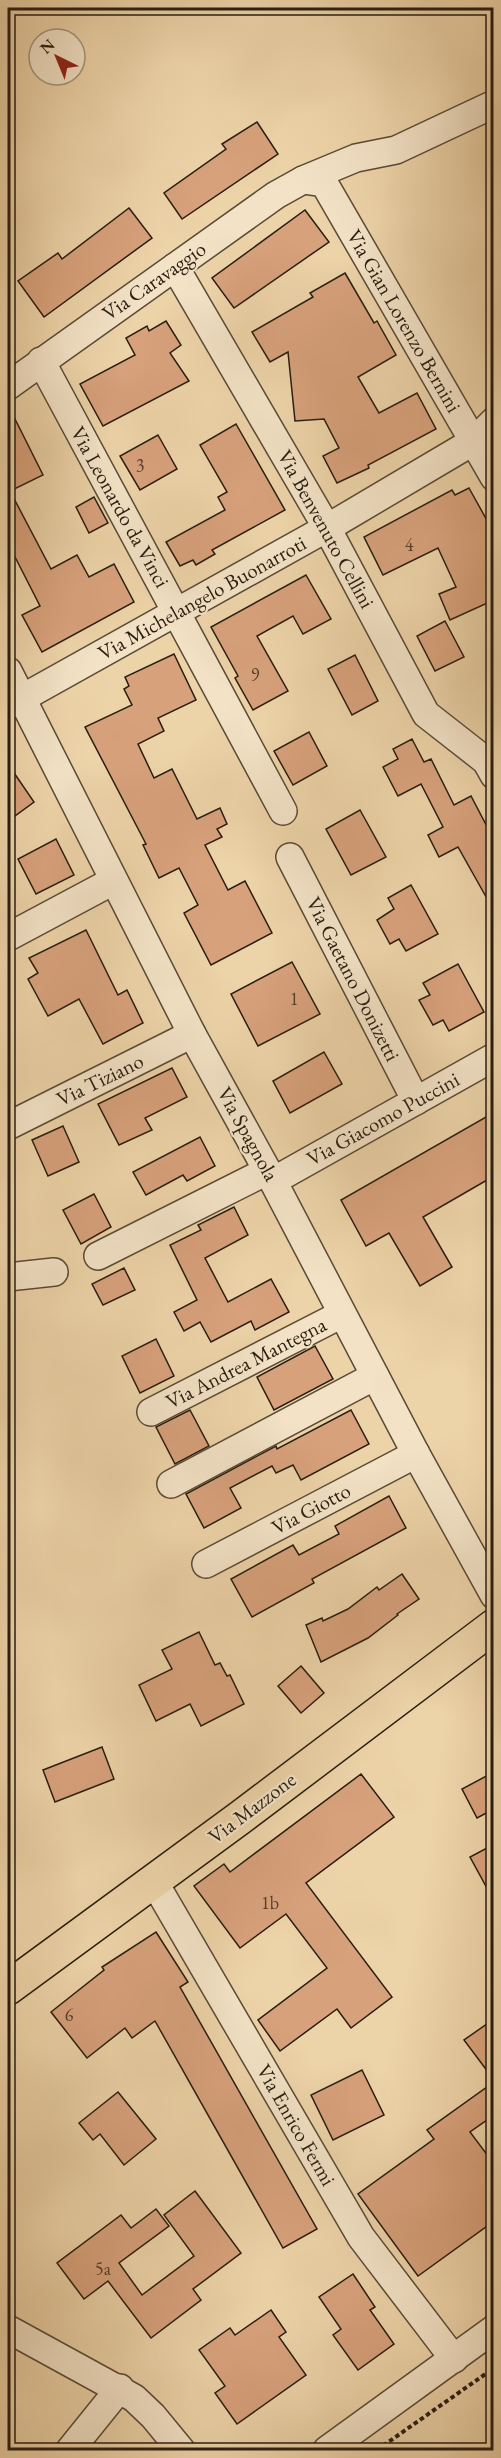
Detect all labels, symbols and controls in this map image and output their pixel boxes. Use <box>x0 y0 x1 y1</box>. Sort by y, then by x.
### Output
north arrow <box>27 27 87 87</box>
text: N <box>35 34 59 58</box>
street label: Via Gian Lorenzo Bernini <box>341 224 468 417</box>
street label: Via Caravaggio <box>97 235 211 326</box>
street label: Via Leonardo da Vinci <box>65 421 176 592</box>
street label: Via Benvenuto Cellini <box>272 445 381 613</box>
house number: 3 <box>136 454 144 477</box>
street label: Via Michelangelo Buonarroti <box>93 529 311 666</box>
house number: 4 <box>405 533 414 556</box>
house number: 9 <box>251 663 260 686</box>
street label: Via Gaetano Donizetti <box>300 892 407 1065</box>
house number: 1 <box>290 987 298 1010</box>
street label: Via Tiziano <box>52 1047 148 1112</box>
street label: Via Giacomo Puccini <box>302 1065 464 1172</box>
street label: Via Spagnola <box>211 1082 286 1186</box>
street label: Via Andrea Mantegna <box>161 1310 331 1415</box>
street label: Via Giotto <box>267 1476 355 1541</box>
street label: Via Mazzone <box>202 1766 301 1849</box>
house number: 1b <box>261 1891 279 1914</box>
house number: 6 <box>65 2003 74 2026</box>
street label: Via Enrico Fermi <box>251 2059 342 2190</box>
house number: 5a <box>95 2257 112 2280</box>

